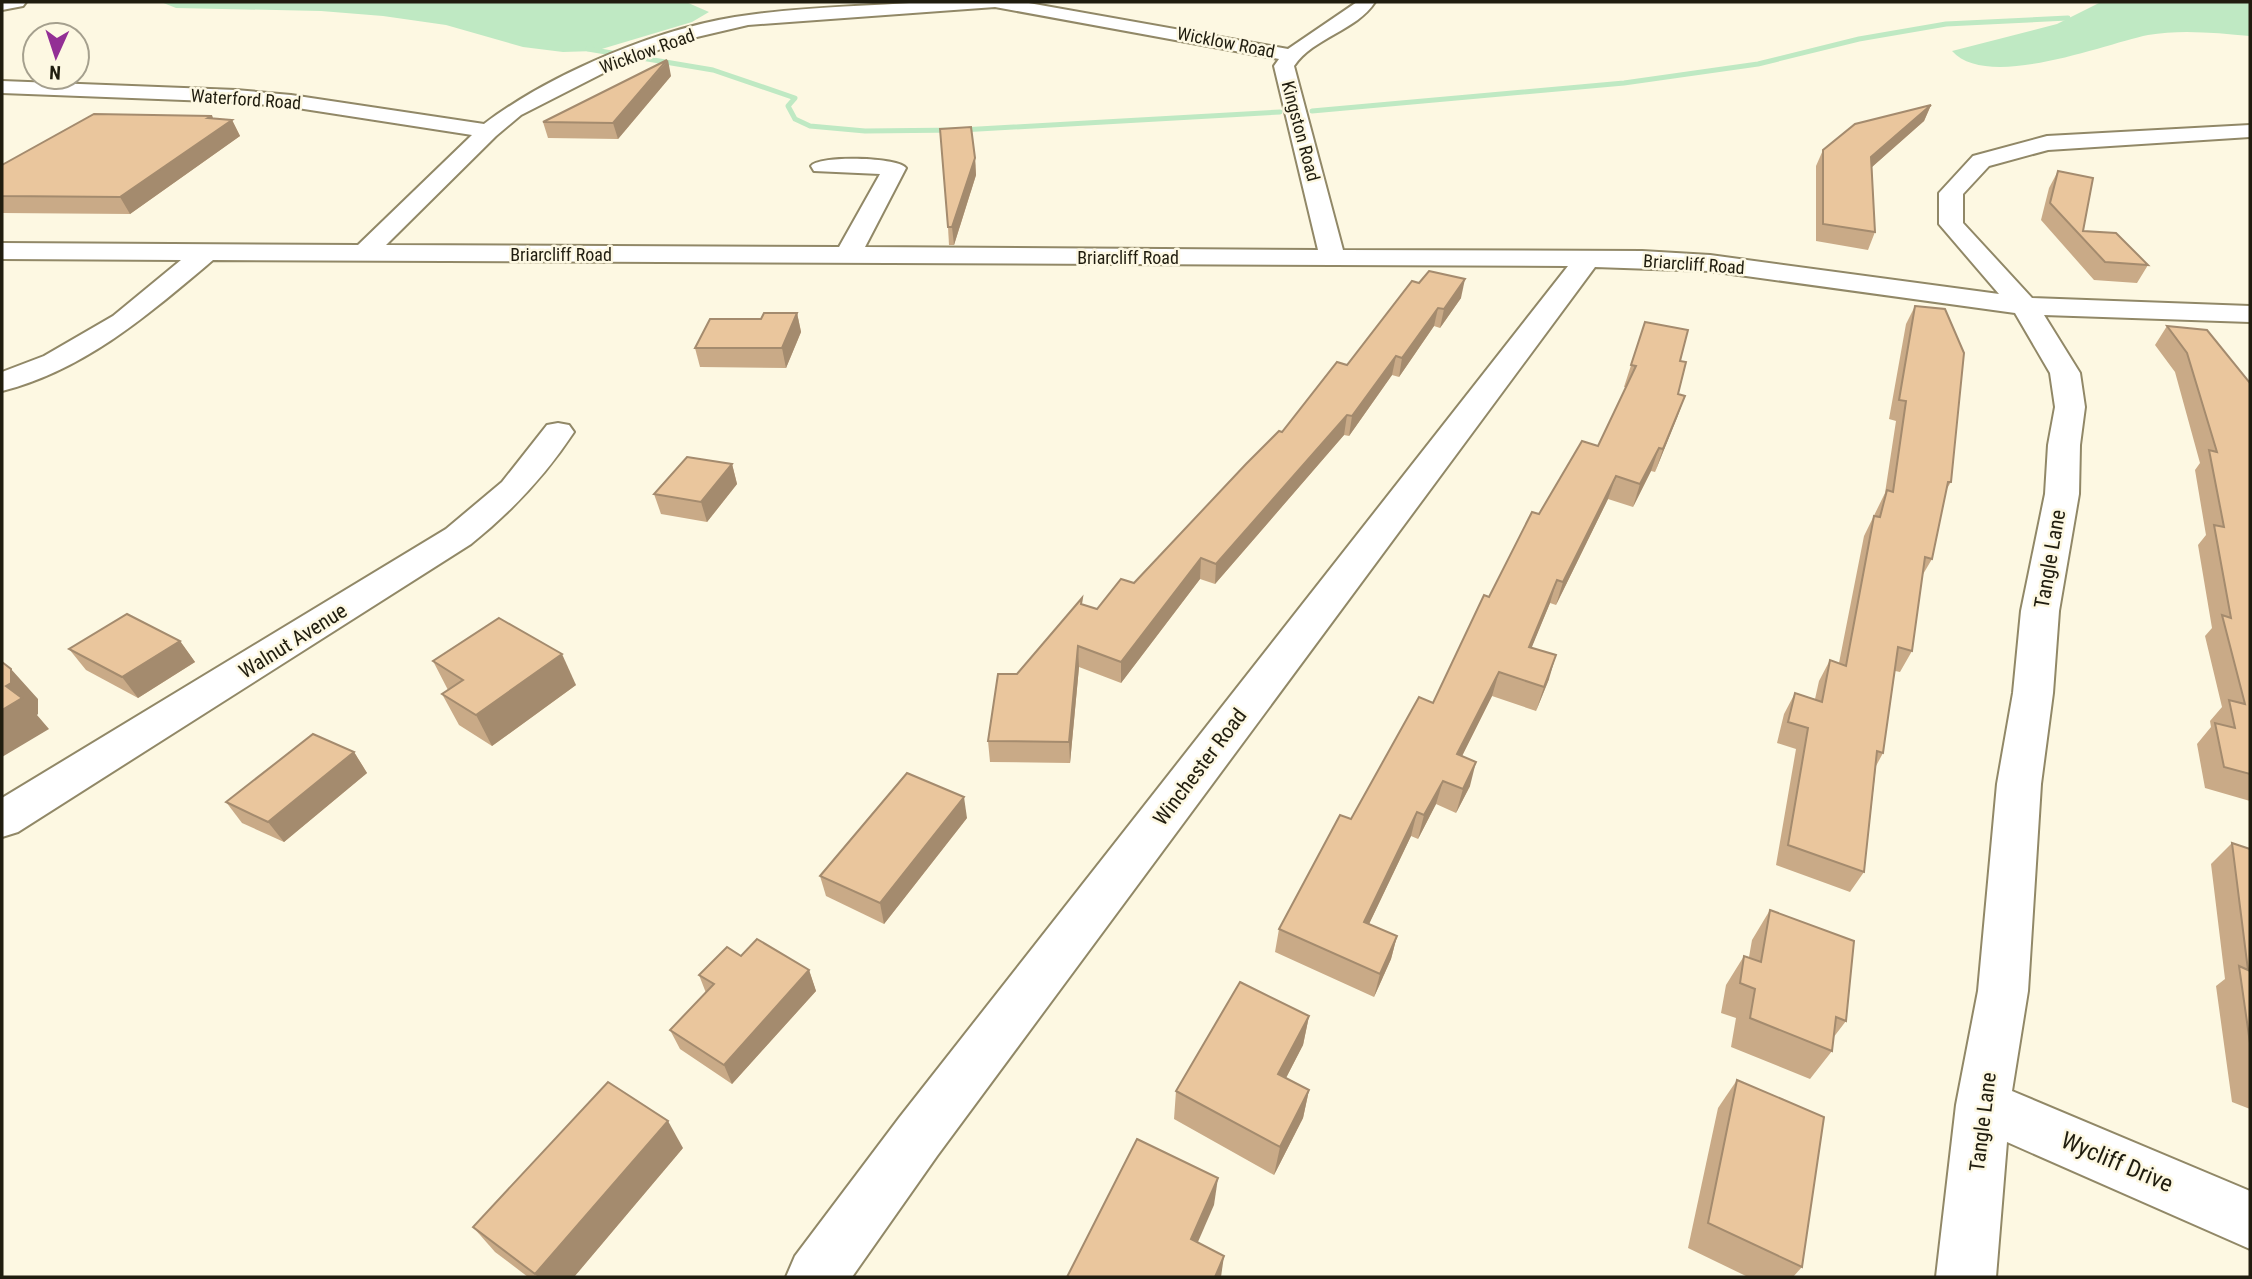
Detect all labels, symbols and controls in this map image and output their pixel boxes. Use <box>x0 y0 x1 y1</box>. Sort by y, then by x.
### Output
north arrow <box>21 21 91 91</box>
street label: Wicklow Road <box>1175 22 1277 62</box>
street label: Wicklow Road <box>597 24 697 78</box>
text: N <box>49 61 62 84</box>
street label: Kingston Road <box>1278 79 1324 183</box>
street label: Waterford Road <box>190 85 302 113</box>
street label: Briarcliff Road <box>510 244 612 265</box>
street label: Briarcliff Road <box>1077 247 1179 268</box>
street label: Briarcliff Road <box>1643 250 1745 278</box>
street label: Tangle Lane <box>2030 508 2071 610</box>
street label: Walnut Avenue <box>235 598 351 684</box>
street label: Winchester Road <box>1148 704 1252 830</box>
street label: Tangle Lane <box>1965 1071 2001 1173</box>
street label: Wycliff Drive <box>2057 1126 2177 1198</box>

